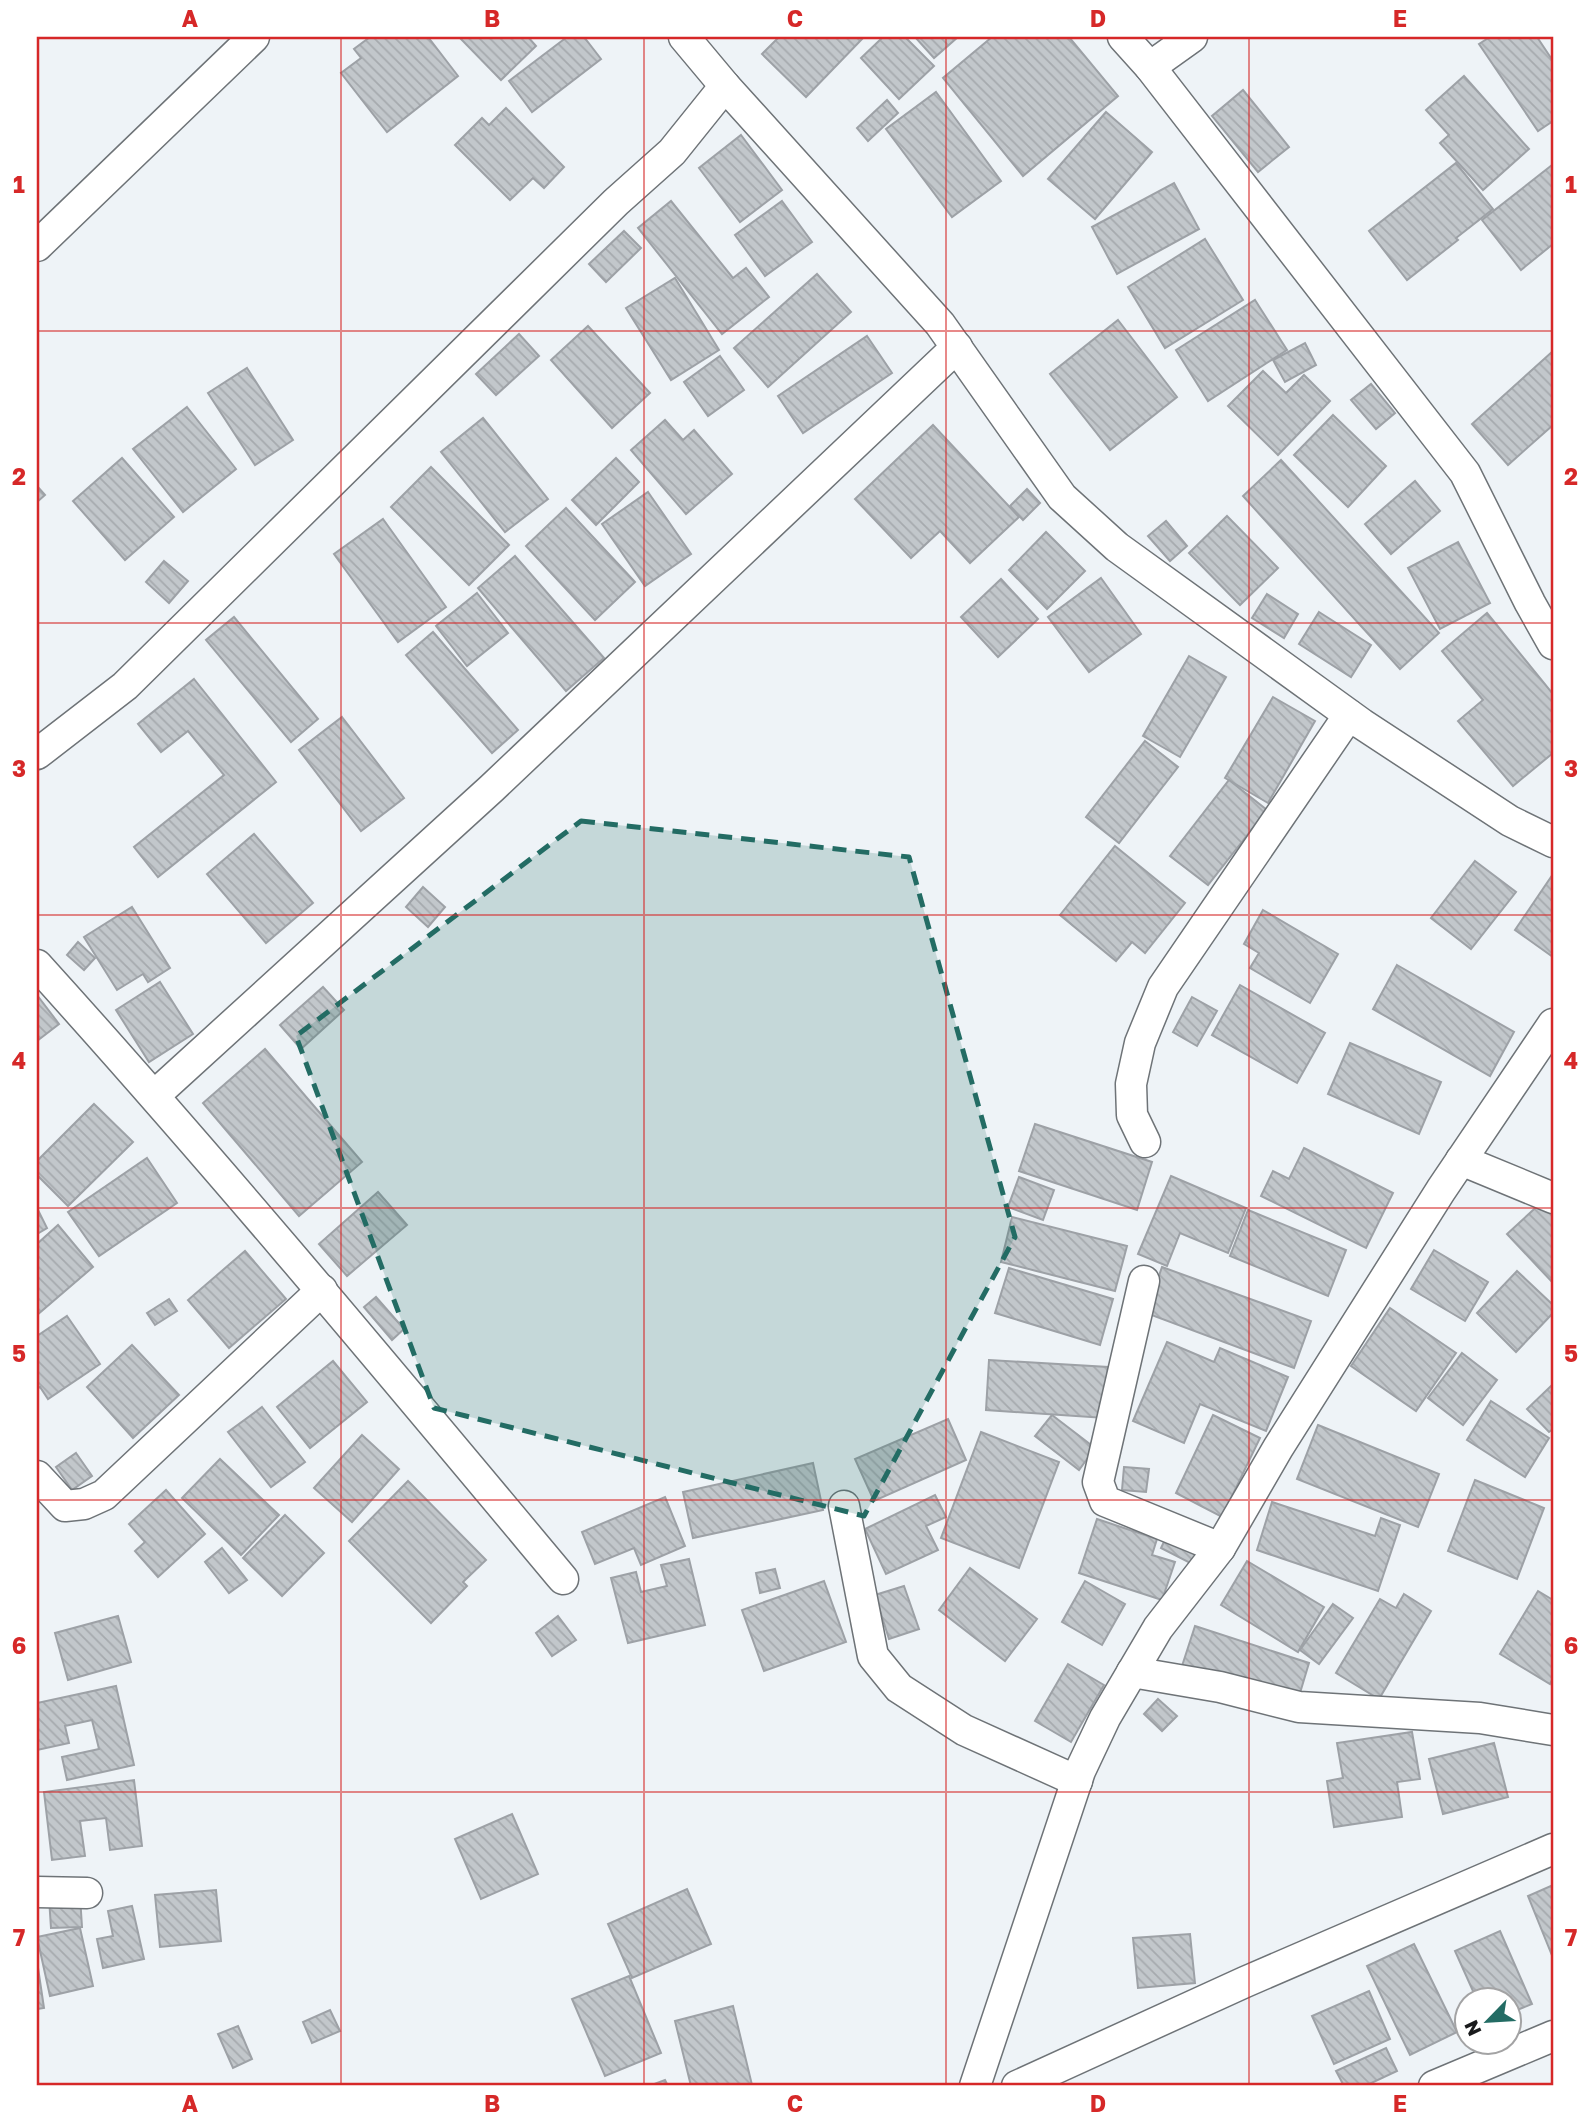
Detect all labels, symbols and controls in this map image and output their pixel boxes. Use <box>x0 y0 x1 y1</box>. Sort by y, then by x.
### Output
text: A <box>182 4 199 32</box>
text: B <box>484 4 500 32</box>
text: C <box>787 4 803 32</box>
text: D <box>1090 4 1106 32</box>
text: E <box>1393 4 1407 32</box>
text: 1 <box>13 170 25 198</box>
text: 1 <box>1565 170 1577 198</box>
text: 2 <box>12 462 26 490</box>
text: 2 <box>1564 462 1578 490</box>
text: 3 <box>12 754 26 782</box>
text: 3 <box>1564 754 1578 782</box>
text: 4 <box>12 1046 26 1074</box>
text: 4 <box>1564 1046 1578 1074</box>
text: 5 <box>12 1339 26 1367</box>
text: 5 <box>1564 1339 1578 1367</box>
text: 6 <box>12 1631 26 1659</box>
text: 6 <box>1564 1631 1578 1659</box>
text: 7 <box>13 1923 25 1951</box>
text: 7 <box>1565 1923 1577 1951</box>
north arrow <box>1454 1986 1524 2056</box>
text: N <box>1459 2017 1486 2040</box>
text: A <box>182 2089 199 2117</box>
text: B <box>484 2089 500 2117</box>
text: C <box>787 2089 803 2117</box>
text: D <box>1090 2089 1106 2117</box>
text: E <box>1393 2089 1407 2117</box>

